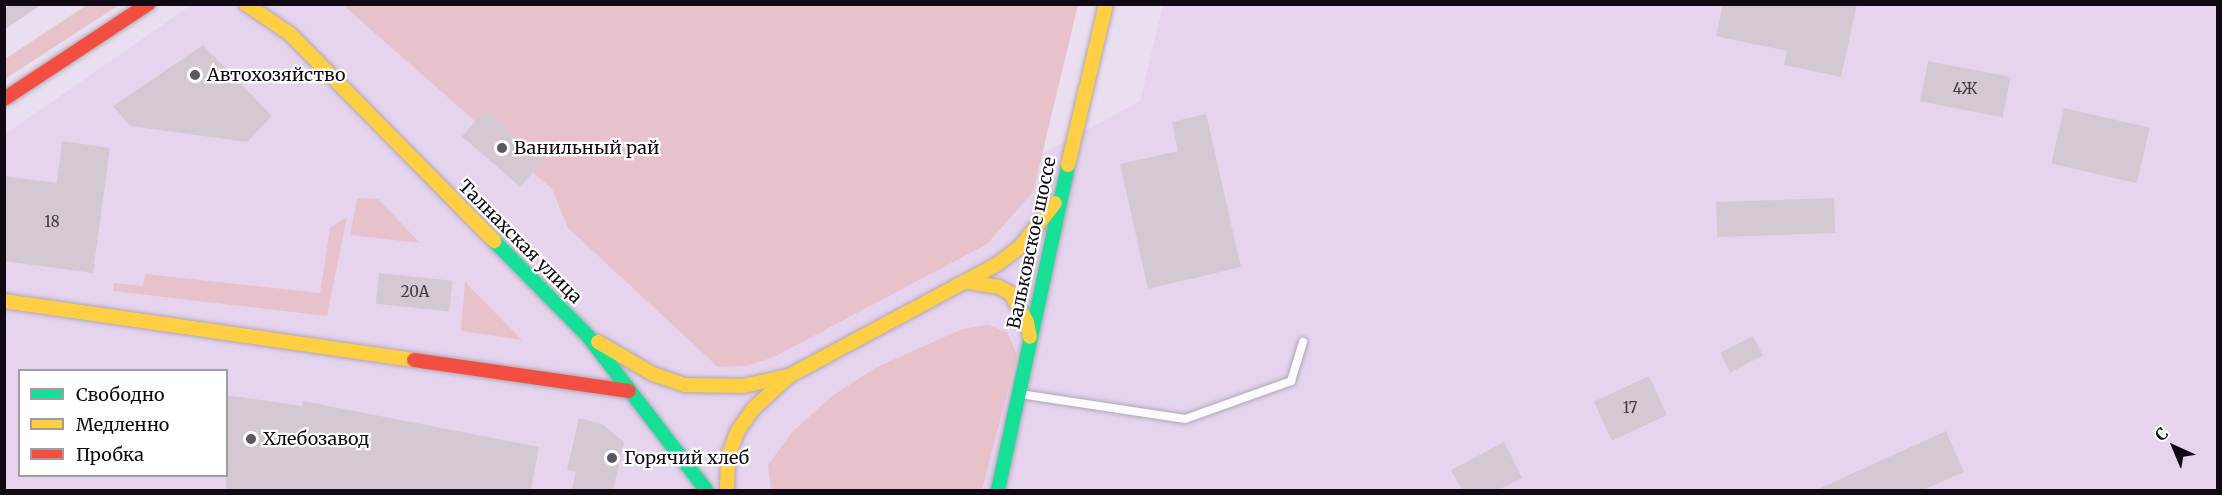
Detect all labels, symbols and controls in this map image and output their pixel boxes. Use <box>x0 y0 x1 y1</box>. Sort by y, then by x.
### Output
place label: Автохозяйство <box>207 64 345 86</box>
marker: Автохозяйство <box>188 68 202 82</box>
house number: 4Ж <box>1953 80 1977 98</box>
place label: Ванильный рай <box>514 137 659 159</box>
marker: Ванильный рай <box>495 141 509 155</box>
street label: Вальковское шоссе <box>1003 155 1061 331</box>
street label: Талнахская улица <box>454 176 586 308</box>
house number: 18 <box>44 213 60 231</box>
house number: 20А <box>401 283 429 301</box>
legend <box>18 369 228 477</box>
text: Свободно <box>76 383 164 406</box>
house number: 17 <box>1623 399 1637 417</box>
text: Медленно <box>76 413 169 436</box>
north arrow <box>2144 417 2204 477</box>
text: С <box>2151 423 2172 445</box>
place label: Хлебозавод <box>263 428 369 450</box>
marker: Хлебозавод <box>244 432 258 446</box>
text: Пробка <box>76 443 144 466</box>
place label: Горячий хлеб <box>624 447 749 469</box>
marker: Горячий хлеб <box>605 451 619 465</box>

